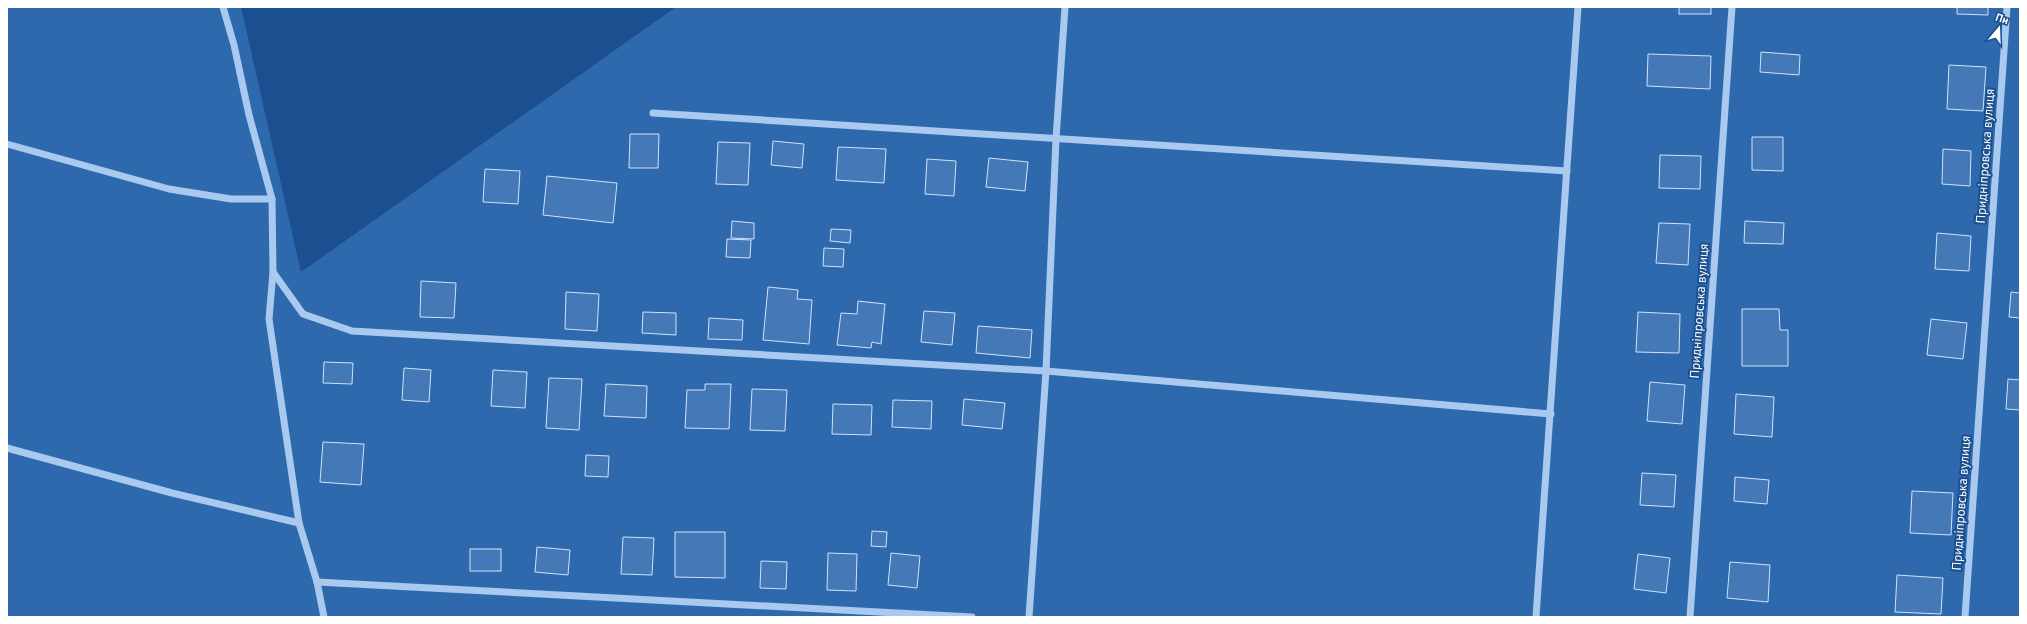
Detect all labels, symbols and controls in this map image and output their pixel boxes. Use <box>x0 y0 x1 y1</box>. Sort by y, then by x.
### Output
north arrow <box>1979 8 2019 48</box>
text: Пн <box>1994 10 2011 27</box>
street label: Придніпровська вулиця <box>1972 88 1998 224</box>
street label: Придніпровська вулиця <box>1686 243 1712 379</box>
street label: Придніпровська вулиця <box>1948 435 1974 571</box>

